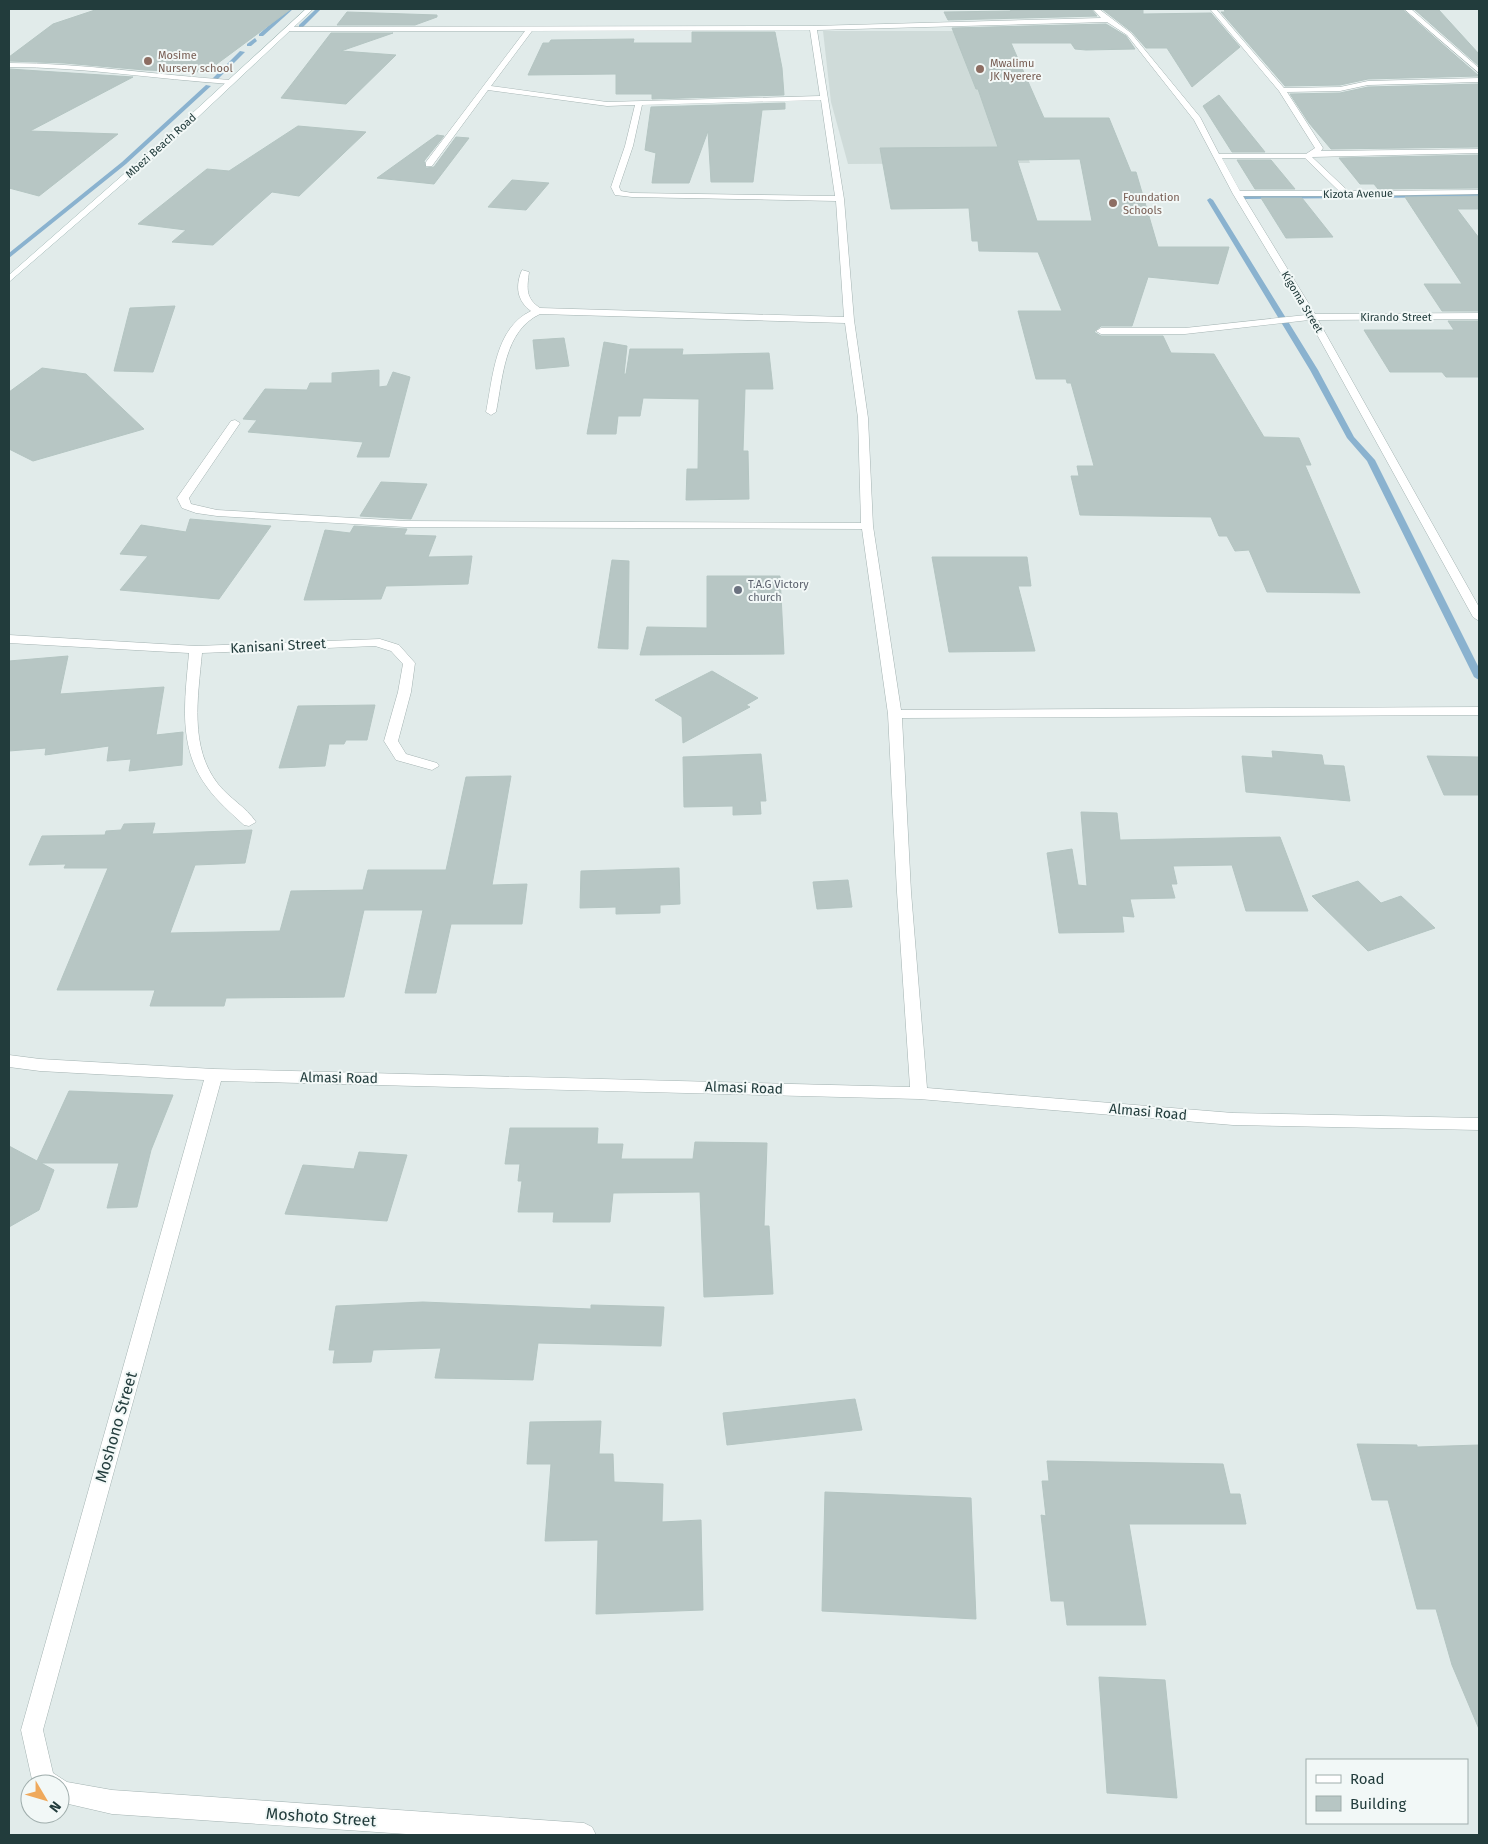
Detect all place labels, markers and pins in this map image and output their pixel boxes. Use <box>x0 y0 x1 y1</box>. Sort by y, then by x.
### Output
place label: Mosime Nursery school <box>158 49 233 75</box>
marker: Mosime Nursery school <box>142 55 154 67</box>
place label: Mwalimu JK Nyerere <box>990 57 1041 83</box>
marker: Mwalimu JK Nyerere <box>974 63 986 75</box>
place label: Foundation Schools <box>1123 191 1180 217</box>
marker: Foundation Schools <box>1107 197 1119 209</box>
place label: T.A.G Victory church <box>748 578 809 604</box>
marker: T.A.G Victory church <box>732 584 744 596</box>

